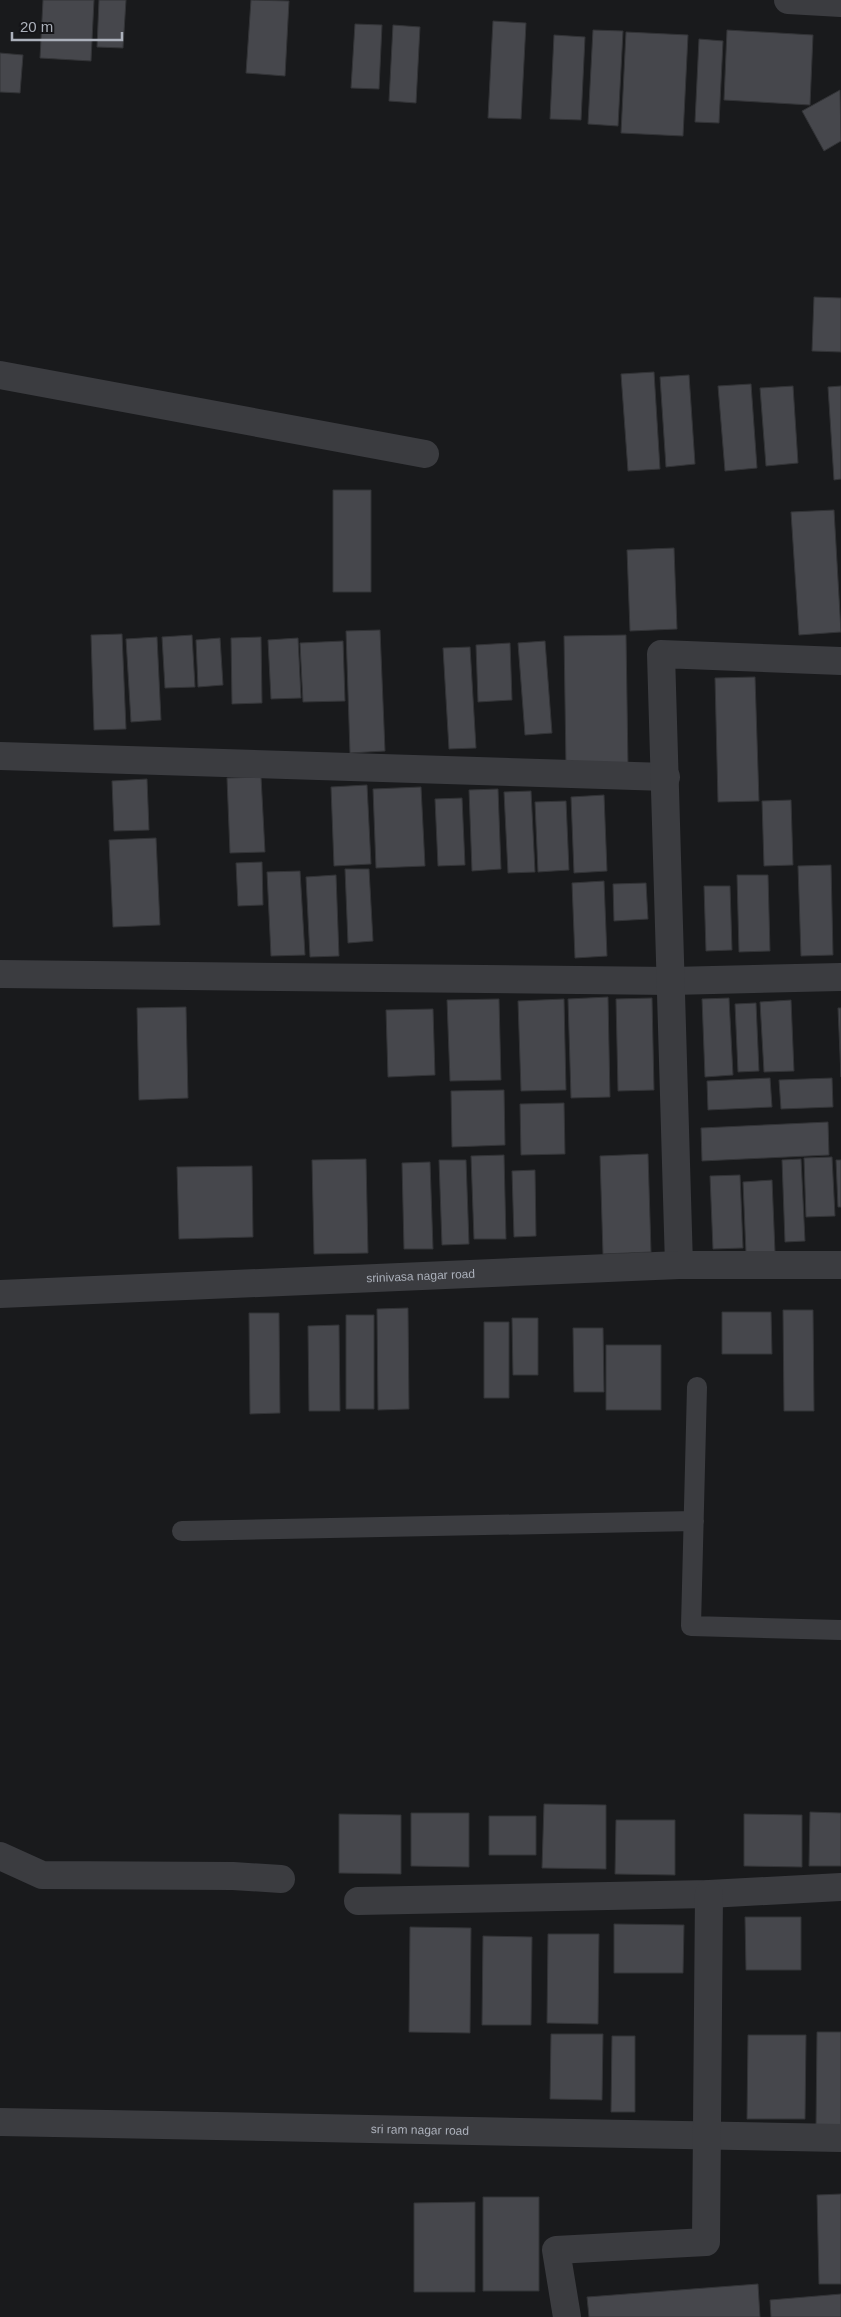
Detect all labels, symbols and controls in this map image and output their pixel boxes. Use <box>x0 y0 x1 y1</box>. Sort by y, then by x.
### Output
scale bar <box>12 10 122 42</box>
text: 20 m <box>20 18 53 35</box>
street label: srinivasa nagar road <box>366 1267 475 1285</box>
street label: sri ram nagar road <box>371 2122 469 2138</box>

